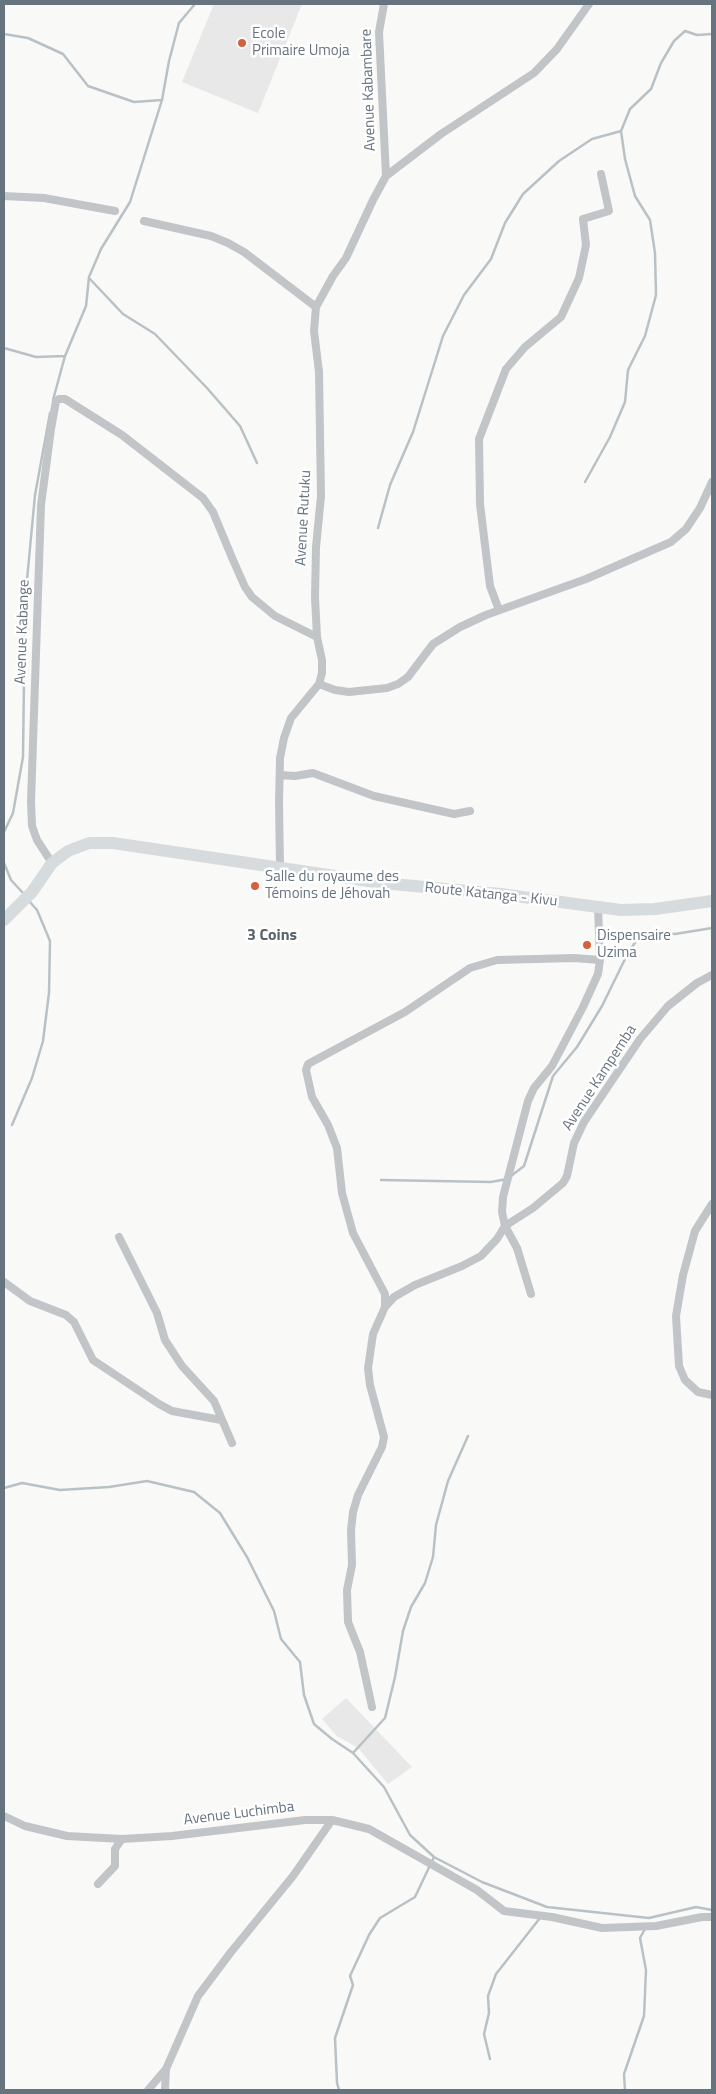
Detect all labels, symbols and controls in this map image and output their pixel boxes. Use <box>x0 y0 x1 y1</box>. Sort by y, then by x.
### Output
place label: Ecole Primaire Umoja <box>252 25 350 60</box>
street label: Avenue Kabambare <box>358 29 380 151</box>
marker: Ecole Primaire Umoja <box>236 37 248 49</box>
street label: Avenue Rutuku <box>293 470 315 566</box>
street label: Avenue Kabange <box>12 579 34 685</box>
place label: Salle du royaume des Témoins de Jéhovah <box>265 868 399 903</box>
street label: Route Katanga - Kivu <box>424 879 558 911</box>
marker: Salle du royaume des Témoins de Jéhovah <box>249 880 261 892</box>
district label: 3 Coins <box>247 926 297 946</box>
place label: Dispensaire Uzima <box>597 927 671 962</box>
marker: Dispensaire Uzima <box>581 939 593 951</box>
street label: Avenue Kampemba <box>559 1022 641 1134</box>
street label: Avenue Luchimba <box>183 1798 295 1830</box>

